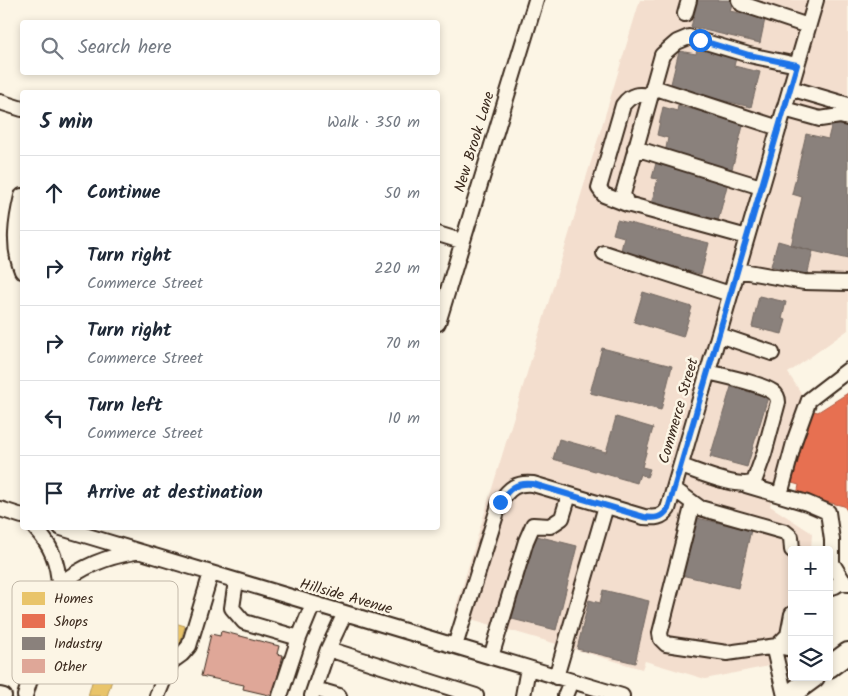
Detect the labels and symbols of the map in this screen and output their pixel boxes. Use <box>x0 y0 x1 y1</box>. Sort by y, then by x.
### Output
route start <box>689 29 712 52</box>
street label: New Brook Lane <box>448 88 502 195</box>
street label: Commerce Street <box>652 355 706 467</box>
route end <box>489 491 512 514</box>
street label: Hillside Avenue <box>297 572 395 622</box>
legend <box>12 581 178 684</box>
text: Homes <box>54 588 93 610</box>
text: Shops <box>54 611 88 633</box>
text: Industry <box>54 633 103 655</box>
text: Other <box>54 656 88 678</box>

